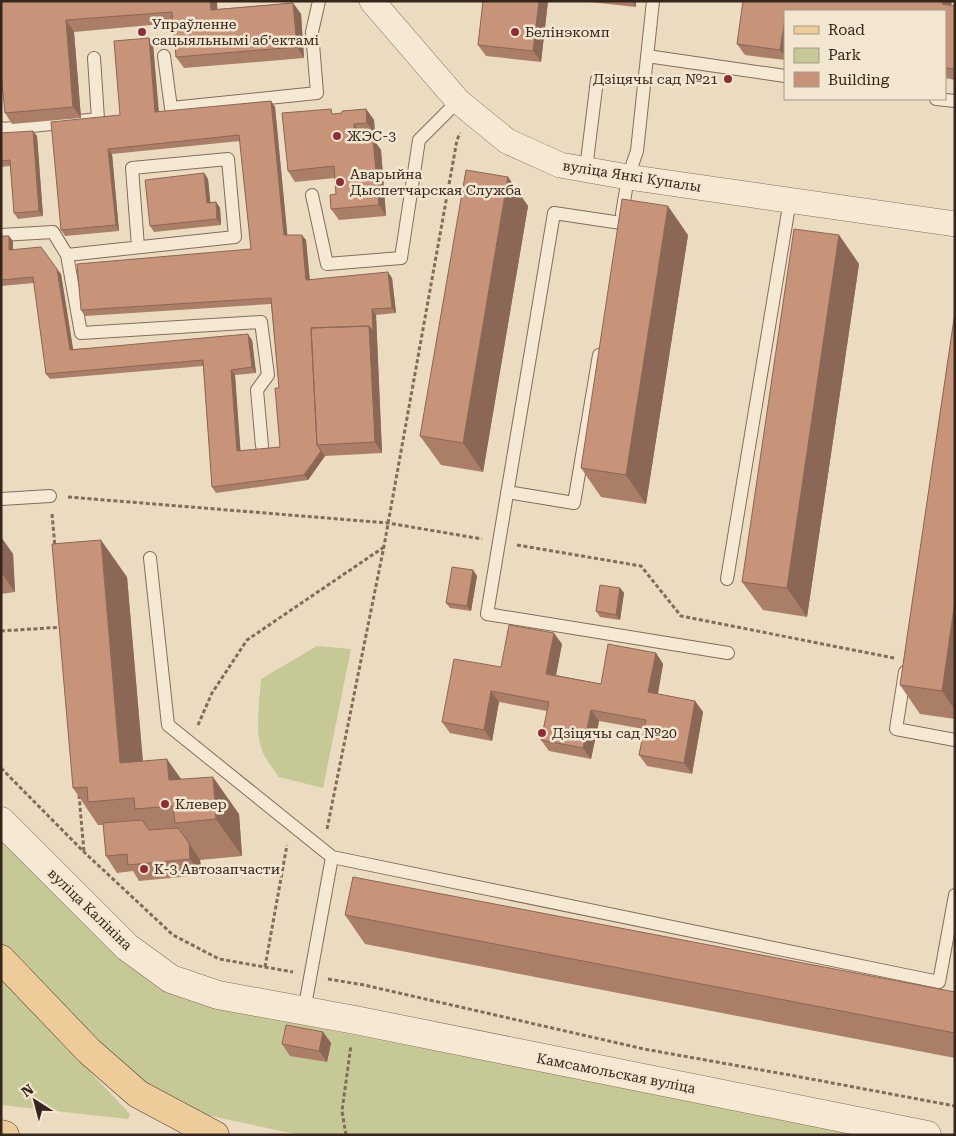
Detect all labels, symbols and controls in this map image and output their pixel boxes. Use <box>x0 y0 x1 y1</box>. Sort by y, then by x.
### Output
legend <box>784 10 946 100</box>
place label: Упраўленне сацыяльнымі абʼектамі <box>152 16 320 48</box>
text: Road <box>828 21 865 39</box>
place label: Белінэкомп <box>525 24 610 40</box>
marker: Упраўленне сацыяльнымі абʼектамі <box>136 26 148 38</box>
marker: Белінэкомп <box>509 26 521 38</box>
text: Park <box>828 46 862 64</box>
place label: Дзіцячы сад №21 <box>593 71 718 87</box>
text: Building <box>828 71 890 89</box>
marker: Дзіцячы сад №21 <box>722 73 734 85</box>
place label: ЖЭС-3 <box>347 128 396 144</box>
marker: ЖЭС-3 <box>331 130 343 142</box>
street label: вуліца Янкі Купалы <box>562 157 702 195</box>
place label: Аварыйна Дыспетчарская Служба <box>350 166 522 198</box>
marker: Аварыйна Дыспетчарская Служба <box>334 176 346 188</box>
place label: Дзіцячы сад №20 <box>552 725 677 741</box>
marker: Дзіцячы сад №20 <box>536 727 548 739</box>
place label: Клевер <box>175 796 227 812</box>
marker: Клевер <box>159 798 171 810</box>
place label: К-3 Автозапчасти <box>154 861 280 877</box>
marker: К-3 Автозапчасти <box>138 863 150 875</box>
street label: вуліца Калініна <box>45 865 136 953</box>
street label: Камсамольская вуліца <box>535 1050 697 1096</box>
north arrow <box>10 1076 60 1126</box>
text: N <box>18 1081 37 1100</box>

